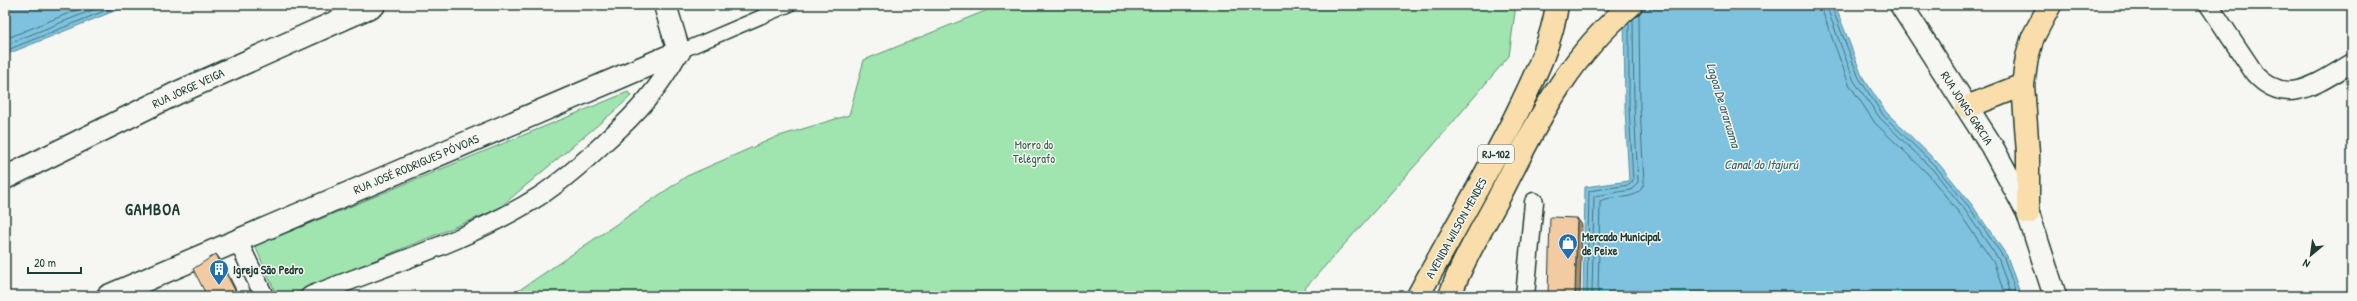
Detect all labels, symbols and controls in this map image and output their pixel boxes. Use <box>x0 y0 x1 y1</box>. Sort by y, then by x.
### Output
water label: Lagoa De araruama <box>1702 60 1746 152</box>
street label: RUA JORGE VEIGA <box>149 64 227 112</box>
street label: RUA JONAS GARCIA <box>1937 68 1997 148</box>
street label: RUA JOSÉ RODRIGUES PÓVOAS <box>351 130 482 198</box>
park label: Morro do Telégrafo <box>1013 136 1055 167</box>
road number: RJ-102 <box>1478 145 1514 163</box>
water label: Canal do Itajurú <box>1724 155 1800 173</box>
street label: AVENIDA WILSON MENDES <box>1421 174 1491 281</box>
district label: GAMBOA <box>125 198 181 220</box>
place label: Mercado Municipal de Peixe <box>1582 228 1661 259</box>
shop icon: Mercado Municipal de Peixe <box>1557 232 1579 260</box>
north arrow <box>2291 235 2331 275</box>
scale bar <box>28 249 81 275</box>
text: 20 m <box>34 254 56 271</box>
text: N <box>2300 256 2312 271</box>
building icon: Igreja São Pedro <box>208 258 230 286</box>
place label: Igreja São Pedro <box>233 261 303 279</box>

